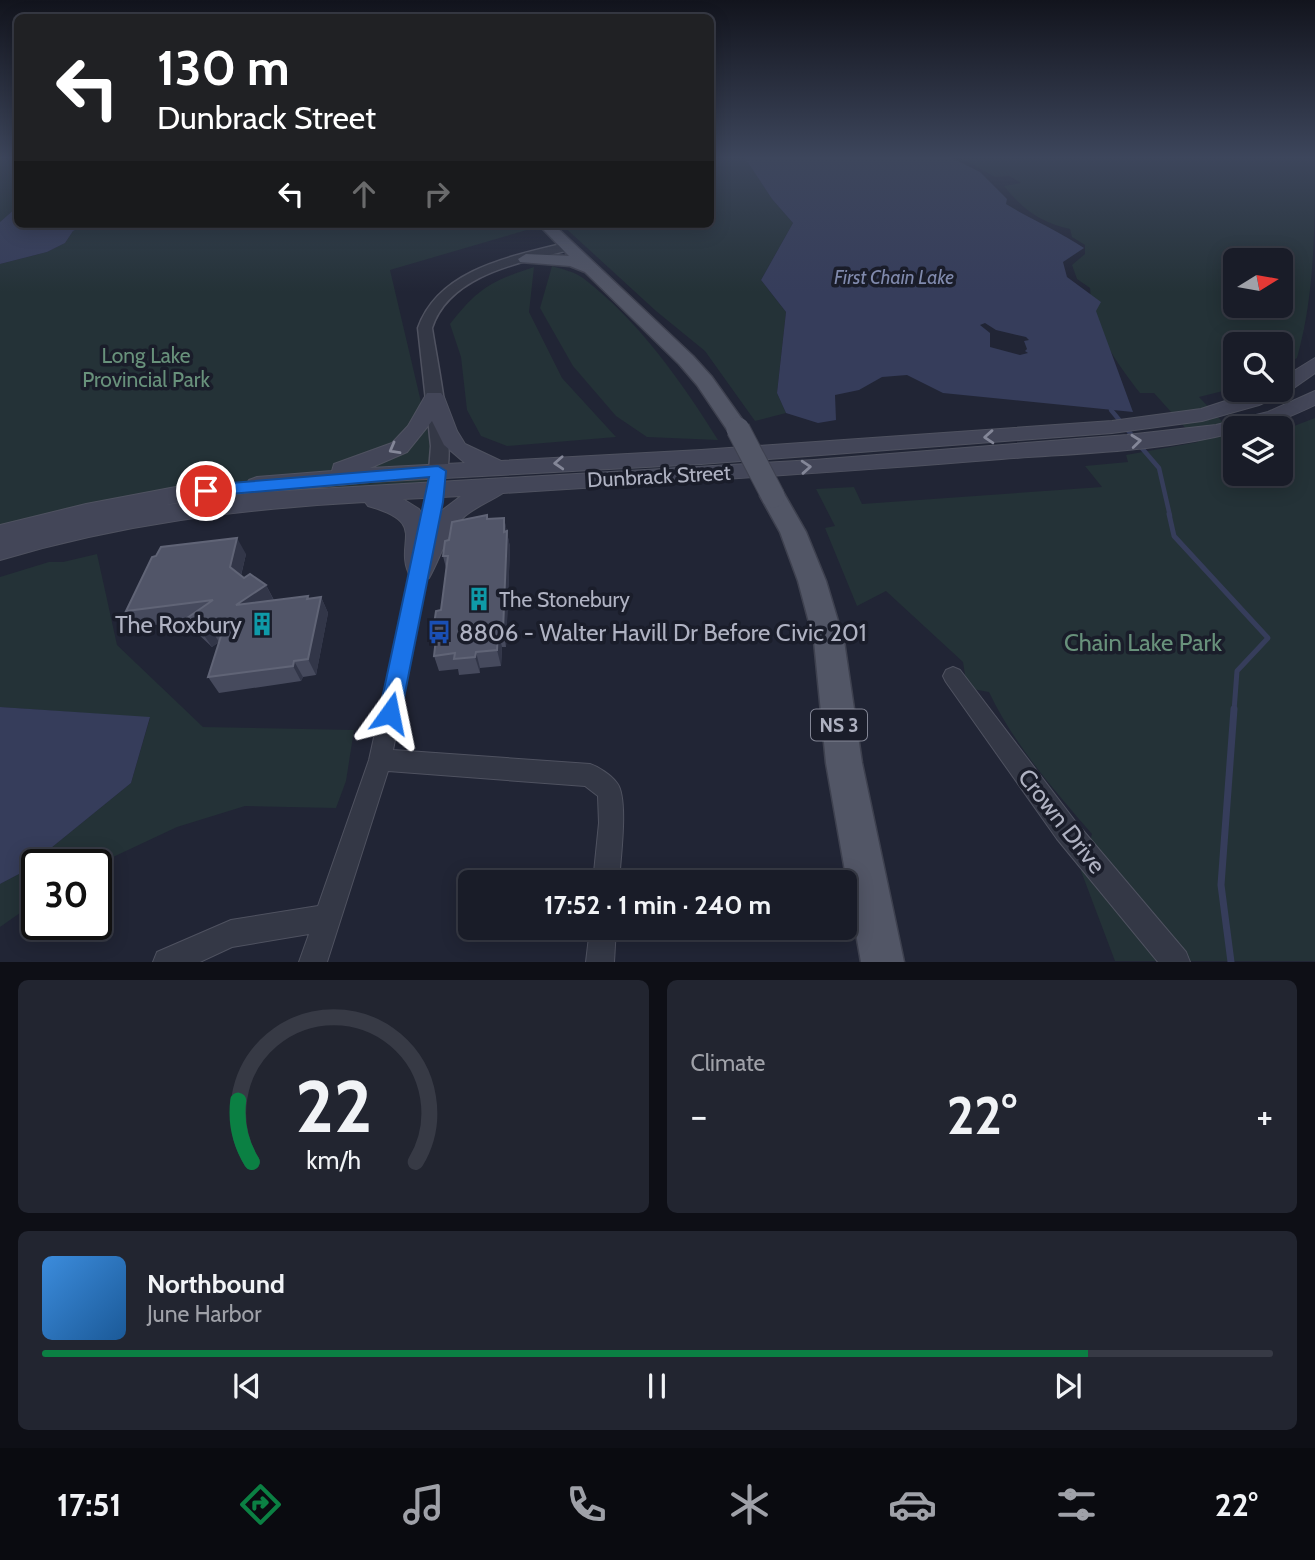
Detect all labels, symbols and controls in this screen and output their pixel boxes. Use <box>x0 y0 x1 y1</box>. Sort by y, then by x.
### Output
text: 130 m <box>157 38 290 97</box>
icon: left <box>42 42 133 133</box>
text: Dunbrack Street <box>157 98 376 137</box>
icon: left <box>272 175 310 213</box>
icon: ahead <box>345 175 383 213</box>
icon: right <box>418 175 456 213</box>
north arrow <box>1223 248 1293 318</box>
map controls <box>1223 248 1293 486</box>
water label: First Chain Lake <box>834 266 954 289</box>
button: search <box>1223 332 1293 402</box>
park label: Long Lake Provincial Park <box>82 343 210 392</box>
button: layers <box>1223 416 1293 486</box>
one-way arrow <box>983 429 994 444</box>
one-way arrow <box>1131 434 1142 449</box>
one-way arrow <box>389 441 402 455</box>
one-way arrow <box>554 456 565 471</box>
street label: Dunbrack Street <box>587 460 731 492</box>
one-way arrow <box>800 460 811 475</box>
pin <box>176 461 236 521</box>
icon: arrive <box>187 472 225 510</box>
building icon: The Stonebury <box>465 585 493 613</box>
place label: The Stonebury <box>499 587 630 612</box>
place label: The Roxbury <box>115 610 242 639</box>
building icon: The Roxbury <box>248 610 276 638</box>
bus stop icon: 8806 - Walter Havill Dr Before Civic 201 <box>425 618 453 646</box>
place label: 8806 - Walter Havill Dr Before Civic 201 <box>459 618 867 647</box>
park label: Chain Lake Park <box>1064 628 1222 657</box>
position arrow <box>353 676 427 750</box>
road number: NS 3 <box>811 710 867 740</box>
street label: Crown Drive <box>1012 763 1112 879</box>
speed limit sign: 30 <box>21 849 112 940</box>
text: 17:52 · 1 min · 240 m <box>544 889 771 921</box>
text: Climate <box>691 1049 765 1077</box>
text: 22 <box>295 1063 372 1151</box>
text: 22° <box>947 1084 1017 1147</box>
text: − <box>691 1092 707 1139</box>
text: + <box>1256 1092 1273 1139</box>
text: km/h <box>306 1145 361 1175</box>
text: Northbound <box>147 1268 285 1300</box>
text: June Harbor <box>147 1300 261 1328</box>
icon: previous <box>228 1367 266 1405</box>
icon: pause <box>638 1367 676 1405</box>
icon: next <box>1049 1367 1087 1405</box>
icon: directions <box>236 1480 285 1529</box>
icon: music <box>399 1480 448 1529</box>
icon: phone <box>562 1480 611 1529</box>
icon: climate <box>725 1480 774 1529</box>
icon: car <box>888 1480 937 1529</box>
icon: filters <box>1052 1480 1101 1529</box>
text: 17:51 <box>57 1485 121 1524</box>
text: 22° <box>1215 1485 1258 1524</box>

